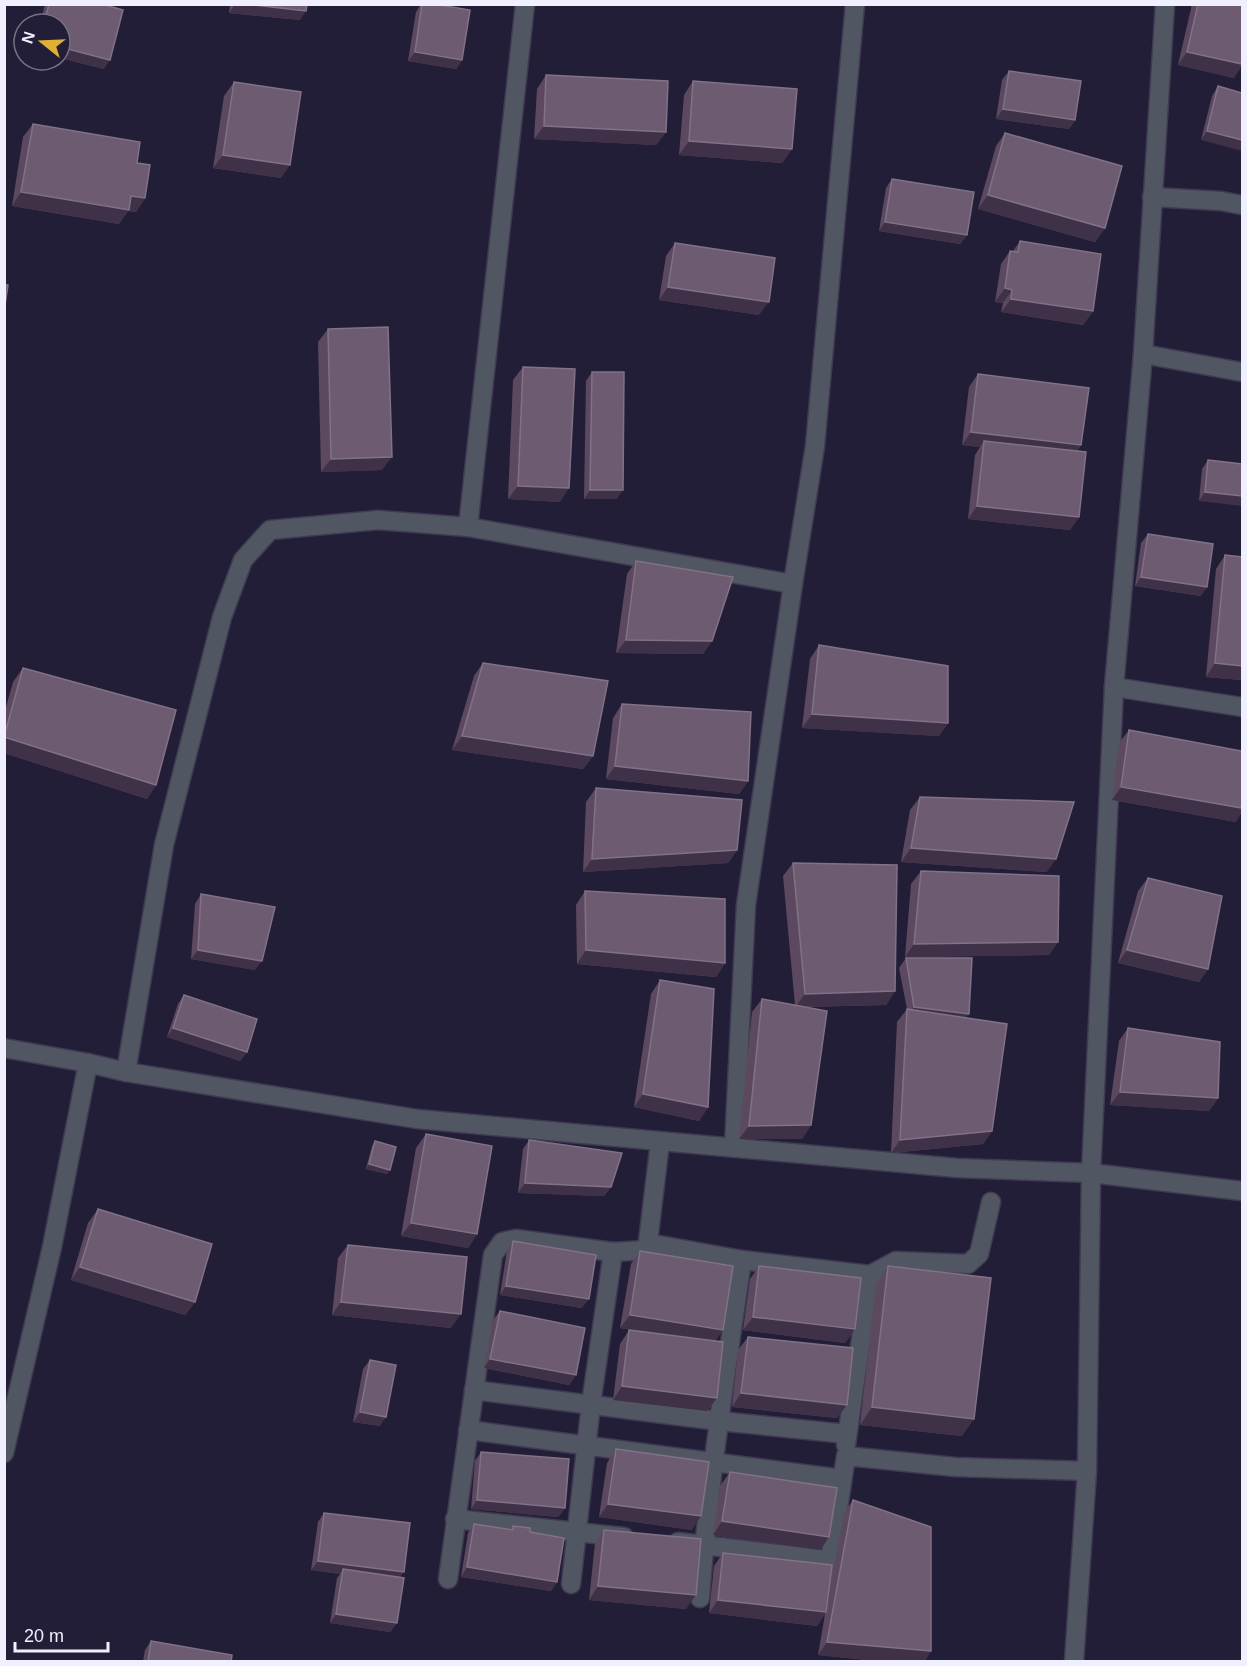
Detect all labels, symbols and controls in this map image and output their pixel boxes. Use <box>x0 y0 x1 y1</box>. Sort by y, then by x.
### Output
north arrow <box>12 12 72 72</box>
text: N <box>18 29 38 46</box>
scale bar <box>15 1615 108 1653</box>
text: 20 m <box>24 1626 64 1646</box>

